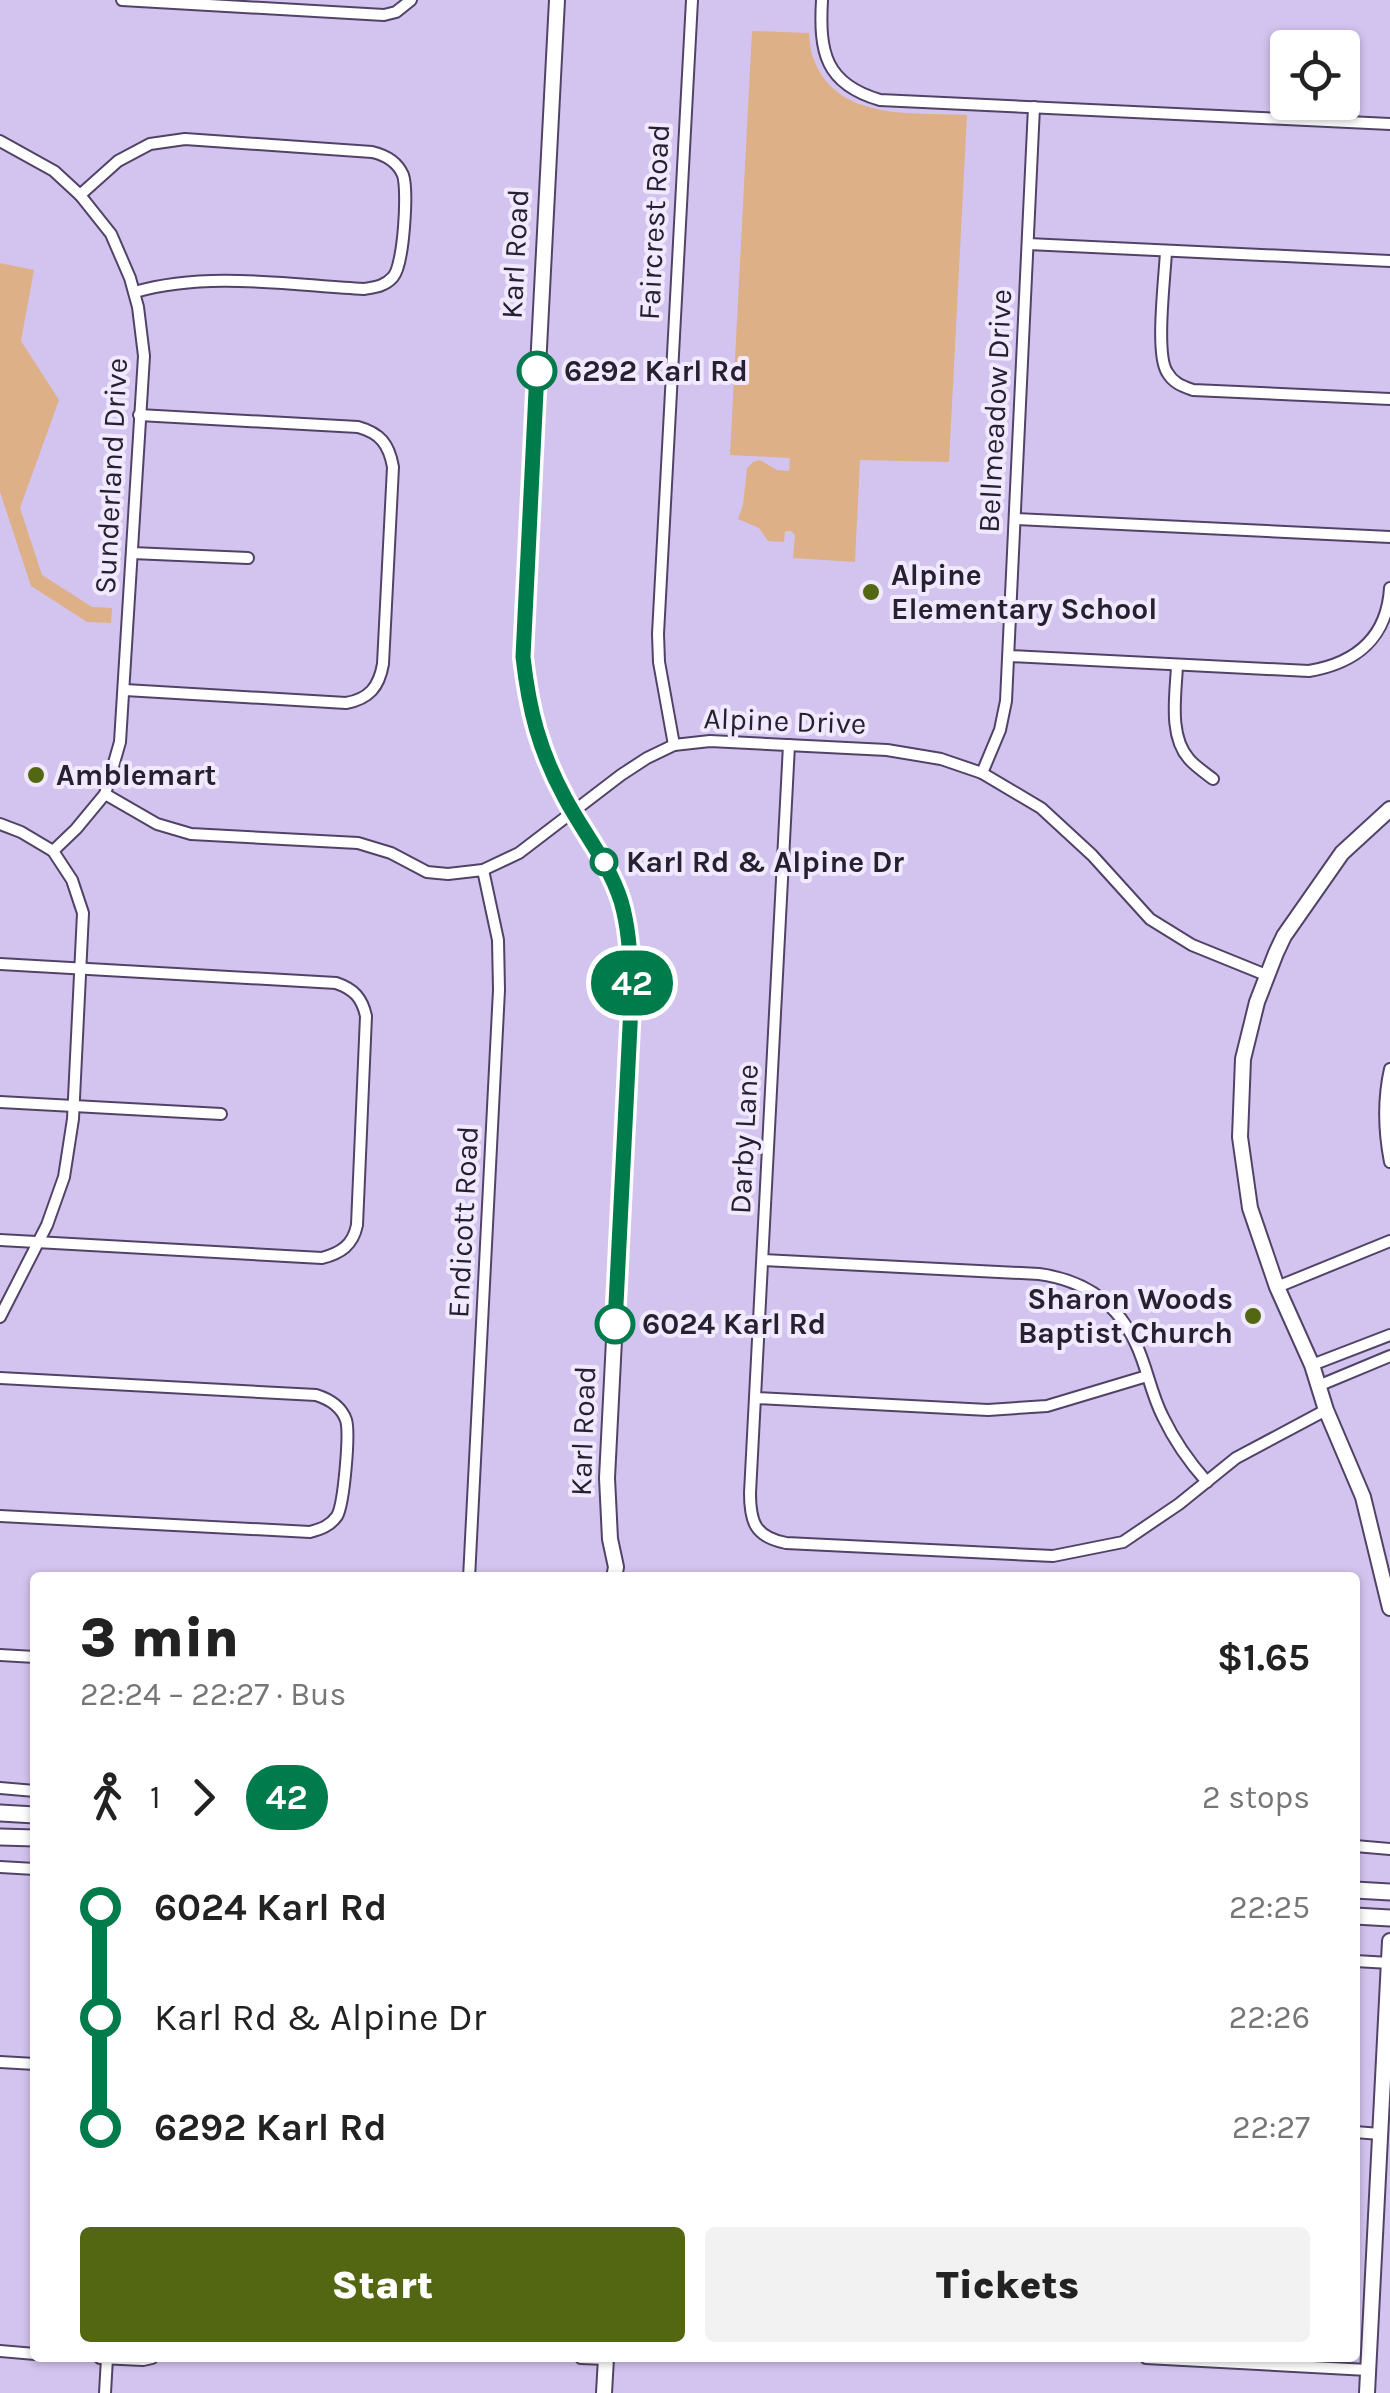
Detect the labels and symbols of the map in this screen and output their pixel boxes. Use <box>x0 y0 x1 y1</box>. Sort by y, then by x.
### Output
street label: Faircrest Road <box>631 123 677 321</box>
street label: Karl Road <box>494 188 536 320</box>
street label: Bellmeadow Drive <box>971 288 1019 534</box>
marker: 6292 Karl Rd <box>518 352 556 390</box>
place label: 6292 Karl Rd <box>564 353 748 389</box>
street label: Sunderland Drive <box>87 357 135 595</box>
place label: Alpine Elementary School <box>891 557 1157 627</box>
marker: Alpine Elementary School <box>860 581 882 603</box>
street label: Alpine Drive <box>703 700 867 742</box>
place label: Amblemart <box>56 757 216 793</box>
marker: Amblemart <box>25 764 47 786</box>
place label: Karl Rd & Alpine Dr <box>626 844 904 880</box>
marker: Karl Rd & Alpine Dr <box>591 849 617 875</box>
line badge: 42 <box>587 950 677 1016</box>
street label: Darby Lane <box>722 1063 766 1215</box>
street label: Endicott Road <box>440 1125 486 1319</box>
place label: Sharon Woods Baptist Church <box>1018 1281 1233 1351</box>
marker: 6024 Karl Rd <box>596 1305 634 1343</box>
marker: Sharon Woods Baptist Church <box>1242 1305 1264 1327</box>
place label: 6024 Karl Rd <box>642 1306 826 1342</box>
street label: Karl Road <box>563 1365 603 1497</box>

